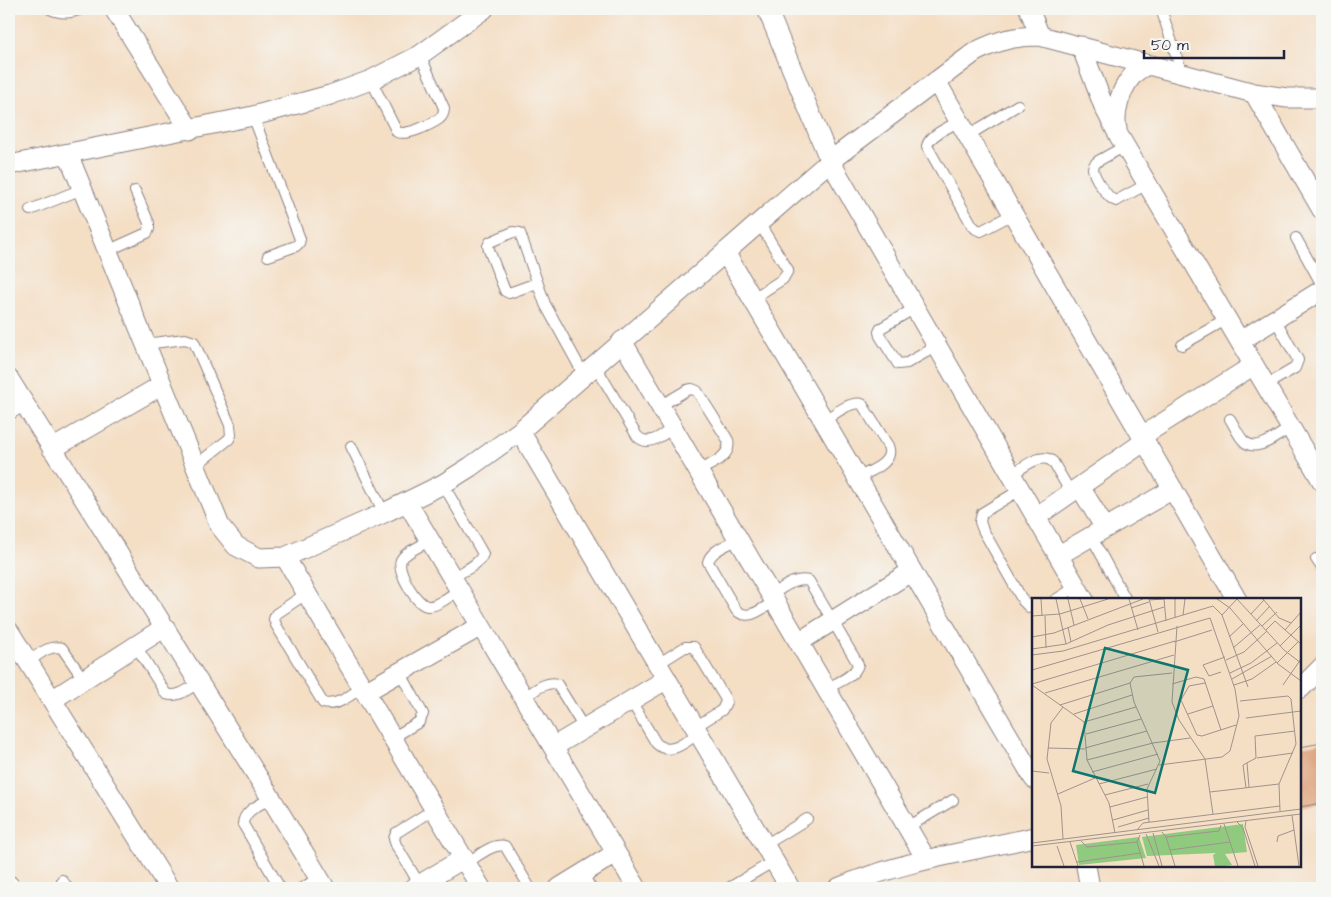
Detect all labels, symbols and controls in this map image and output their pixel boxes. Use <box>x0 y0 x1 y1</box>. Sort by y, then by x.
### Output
scale bar <box>1144 28 1284 60</box>
text: 50 m <box>1151 35 1189 56</box>
inset map <box>1032 598 1301 867</box>

